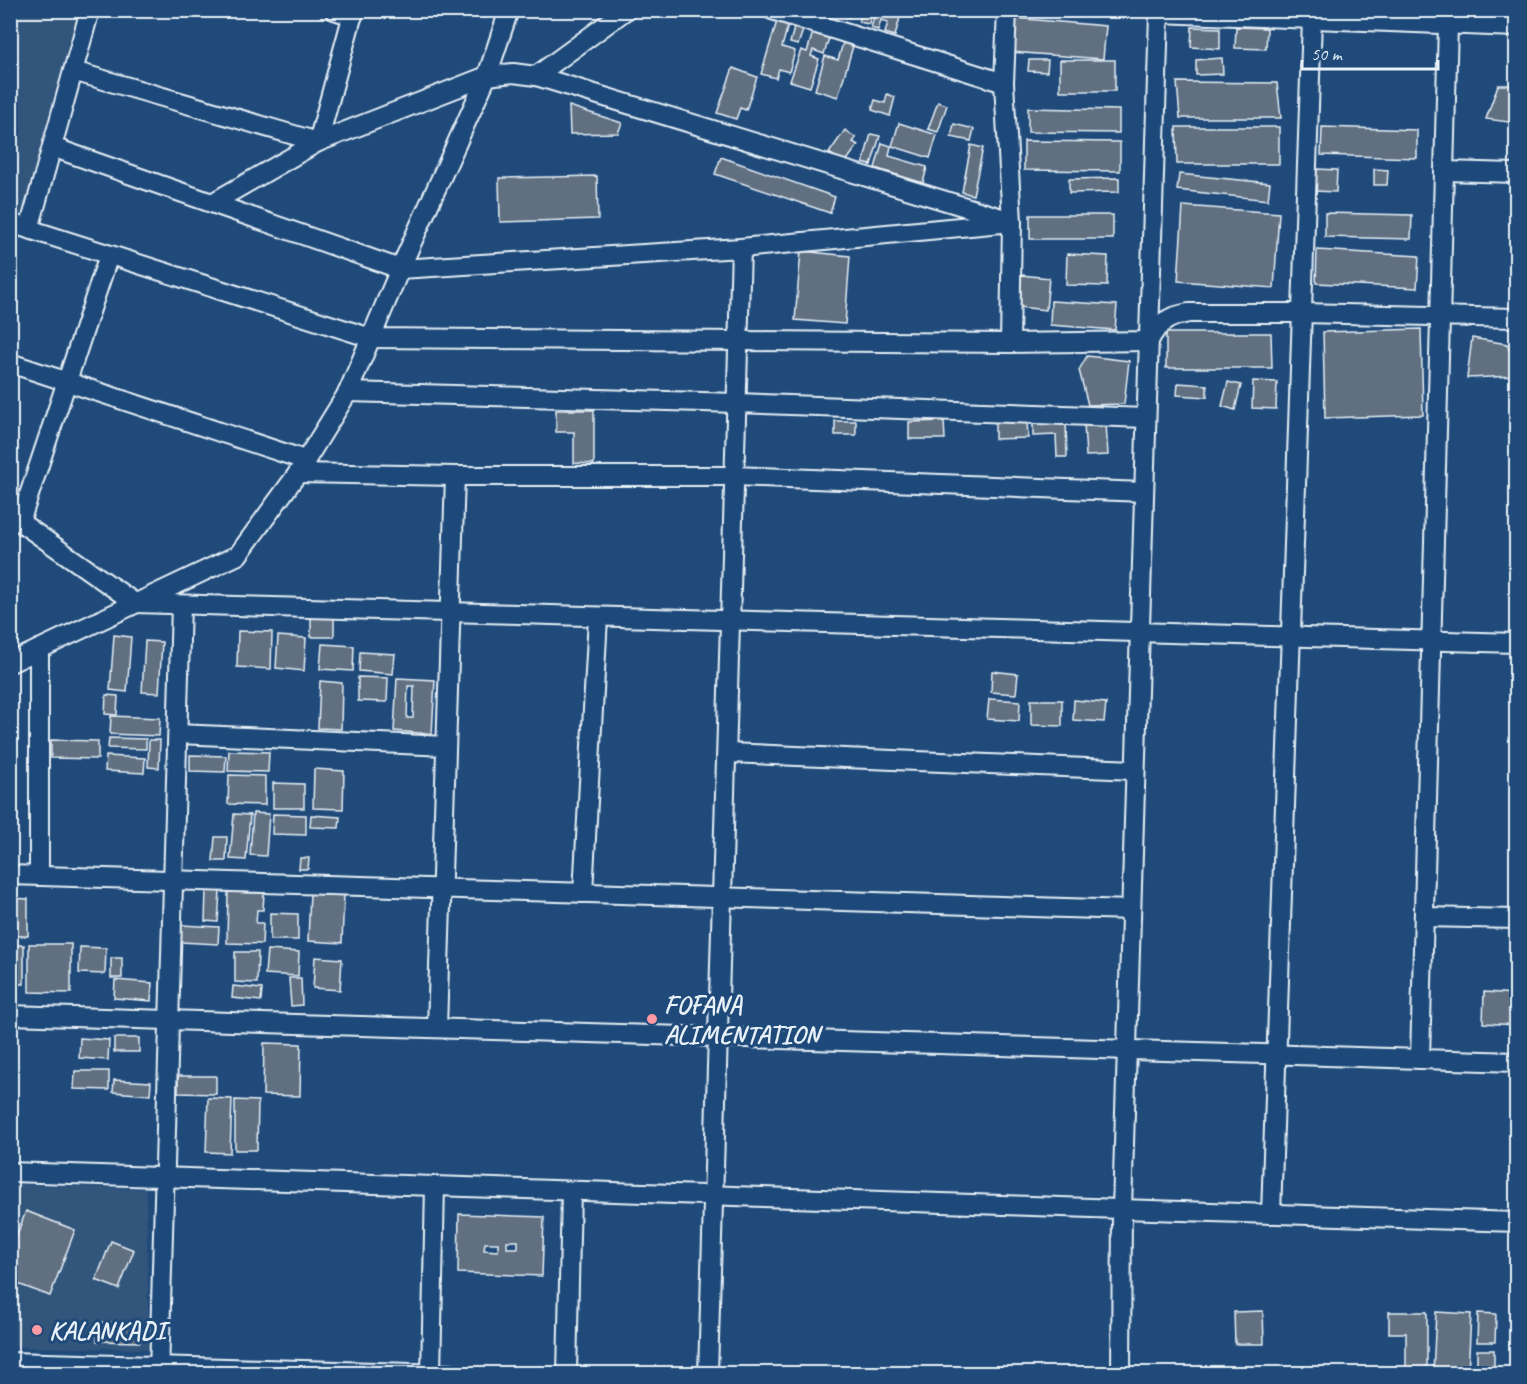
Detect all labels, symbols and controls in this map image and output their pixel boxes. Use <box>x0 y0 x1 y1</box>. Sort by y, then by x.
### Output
scale bar <box>1302 33 1438 71</box>
text: 50 m <box>1311 43 1344 65</box>
place label: FOFANA ALIMENTATION <box>664 988 824 1051</box>
marker: FOFANA ALIMENTATION <box>645 1012 659 1026</box>
place label: KALANKADI <box>49 1314 171 1347</box>
marker: KALANKADI <box>30 1323 44 1337</box>

